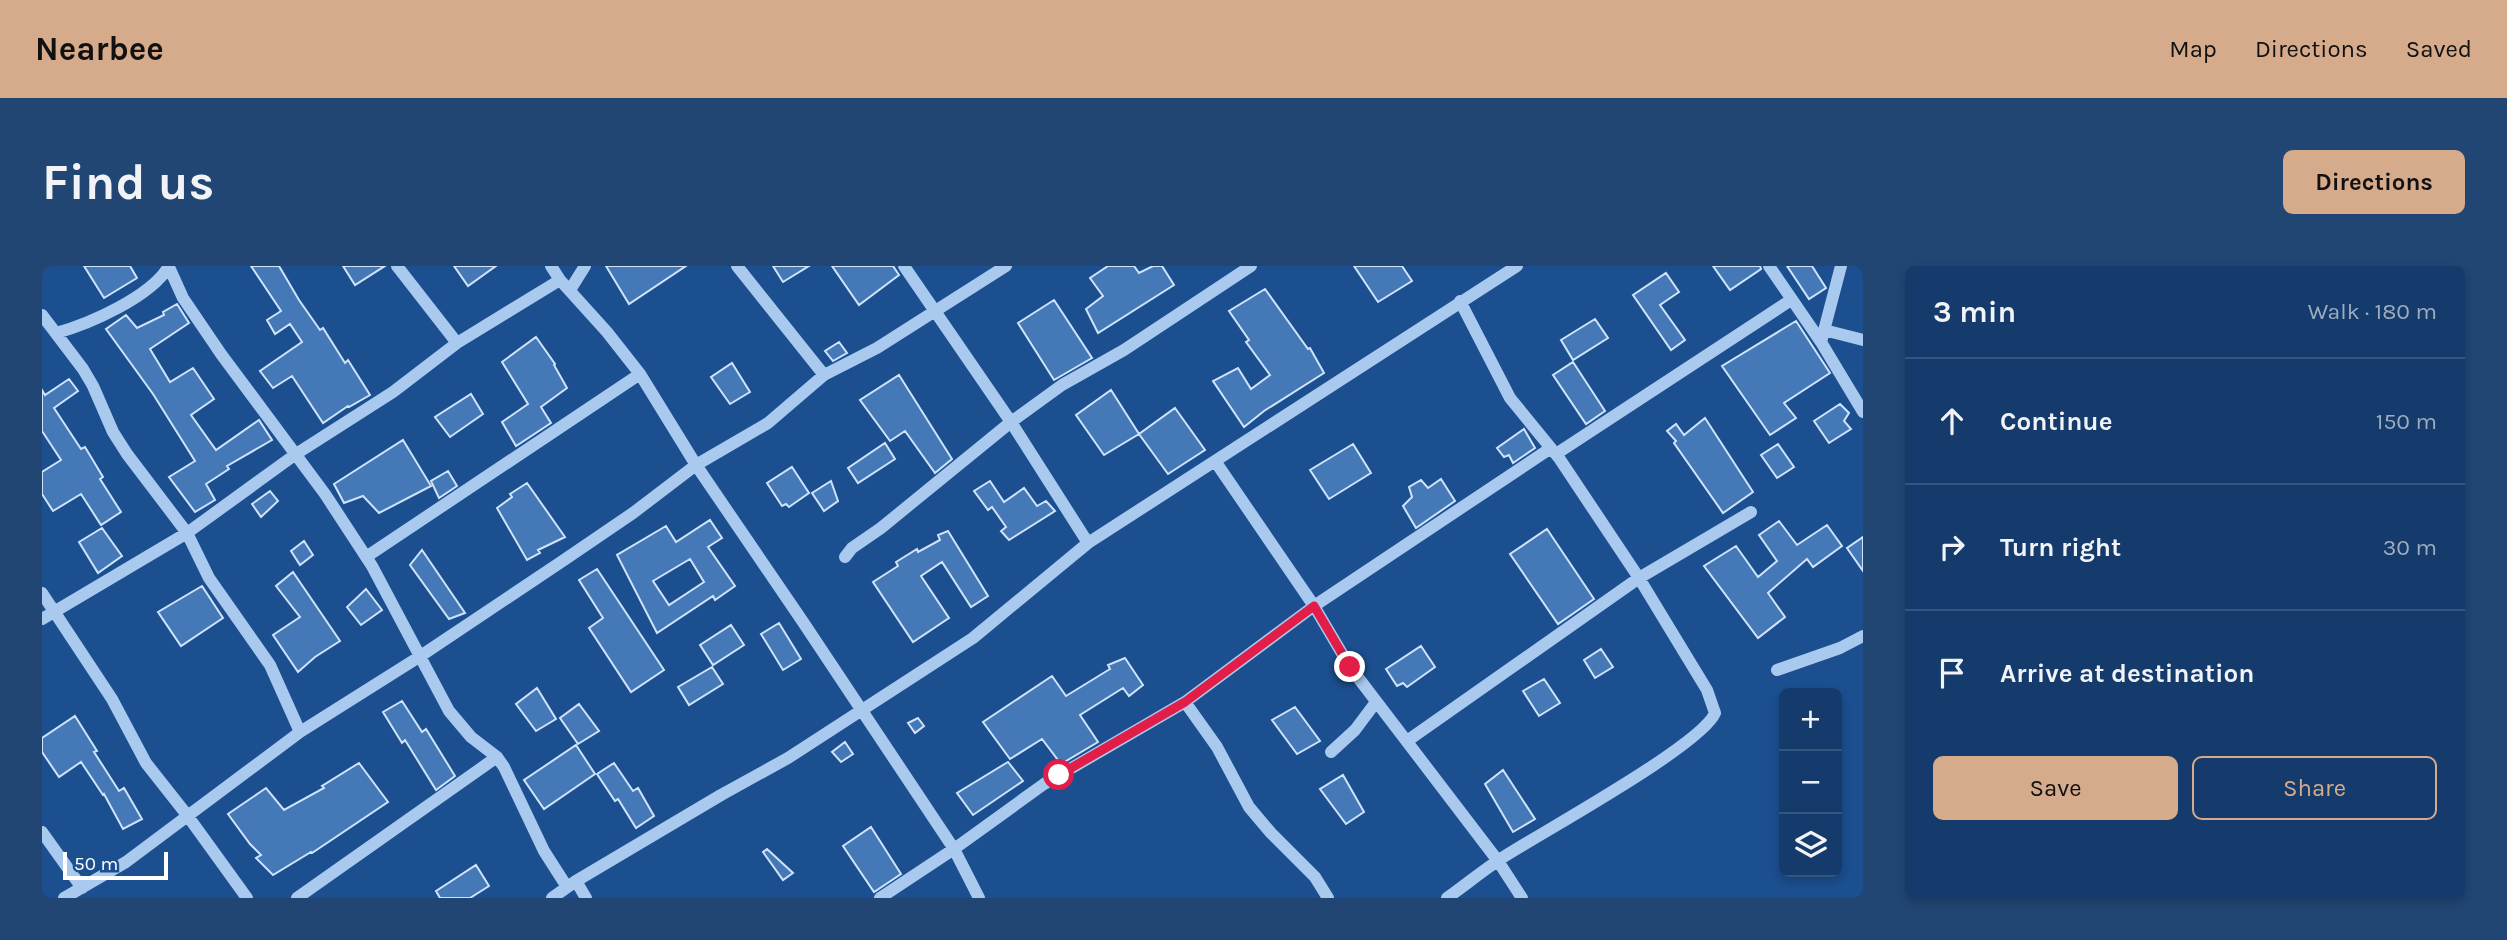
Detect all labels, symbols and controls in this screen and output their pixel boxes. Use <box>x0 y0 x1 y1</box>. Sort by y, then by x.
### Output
text: Nearbee <box>35 30 164 68</box>
text: Map <box>2169 35 2217 63</box>
text: Directions <box>2255 35 2368 63</box>
text: Saved <box>2406 35 2472 63</box>
button: Directions <box>2283 150 2465 214</box>
text: Find us <box>42 154 214 211</box>
text: 3 min <box>1933 294 2016 330</box>
text: Walk · 180 m <box>2308 298 2437 325</box>
icon: ahead <box>1933 402 1971 440</box>
text: Continue <box>2000 406 2112 437</box>
text: 150 m <box>2376 408 2437 435</box>
icon: right <box>1933 528 1971 566</box>
text: Turn right <box>2000 532 2121 563</box>
text: 30 m <box>2383 534 2437 561</box>
route end <box>1334 651 1365 682</box>
icon: arrive <box>1933 654 1971 692</box>
text: Arrive at destination <box>2000 658 2254 689</box>
map controls <box>1779 688 1842 877</box>
button: + <box>1779 688 1842 751</box>
button: − <box>1779 751 1842 814</box>
button: Save <box>1933 756 2178 820</box>
button: Share <box>2192 756 2437 820</box>
route start <box>1043 759 1074 790</box>
button: layers <box>1779 814 1842 877</box>
scale bar <box>63 849 168 881</box>
text: 50 m <box>74 853 118 875</box>

